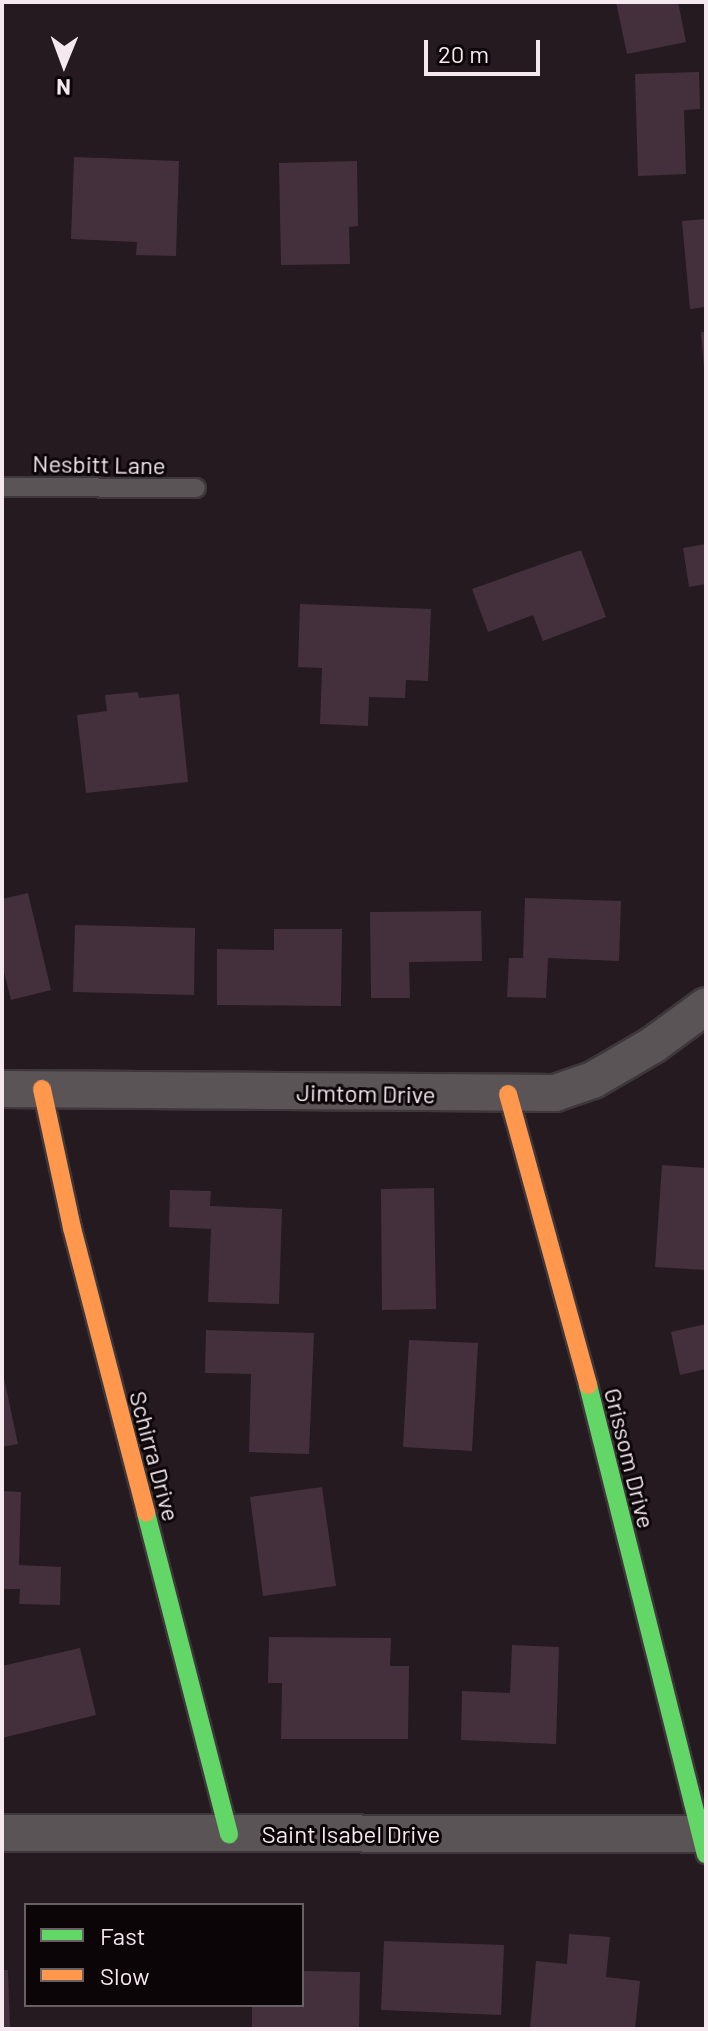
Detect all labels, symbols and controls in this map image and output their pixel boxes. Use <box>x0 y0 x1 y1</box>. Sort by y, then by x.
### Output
north arrow <box>24 24 104 104</box>
scale bar <box>428 24 544 74</box>
text: 20 m <box>438 39 489 68</box>
text: N <box>56 75 71 101</box>
street label: Nesbitt Lane <box>32 448 166 480</box>
street label: Jimtom Drive <box>296 1077 436 1109</box>
street label: Grissom Drive <box>599 1385 661 1531</box>
street label: Schirra Drive <box>124 1388 186 1524</box>
street label: Saint Isabel Drive <box>262 1820 440 1848</box>
legend <box>24 1903 304 2007</box>
text: Fast <box>100 1921 145 1950</box>
text: Slow <box>100 1961 149 1990</box>

